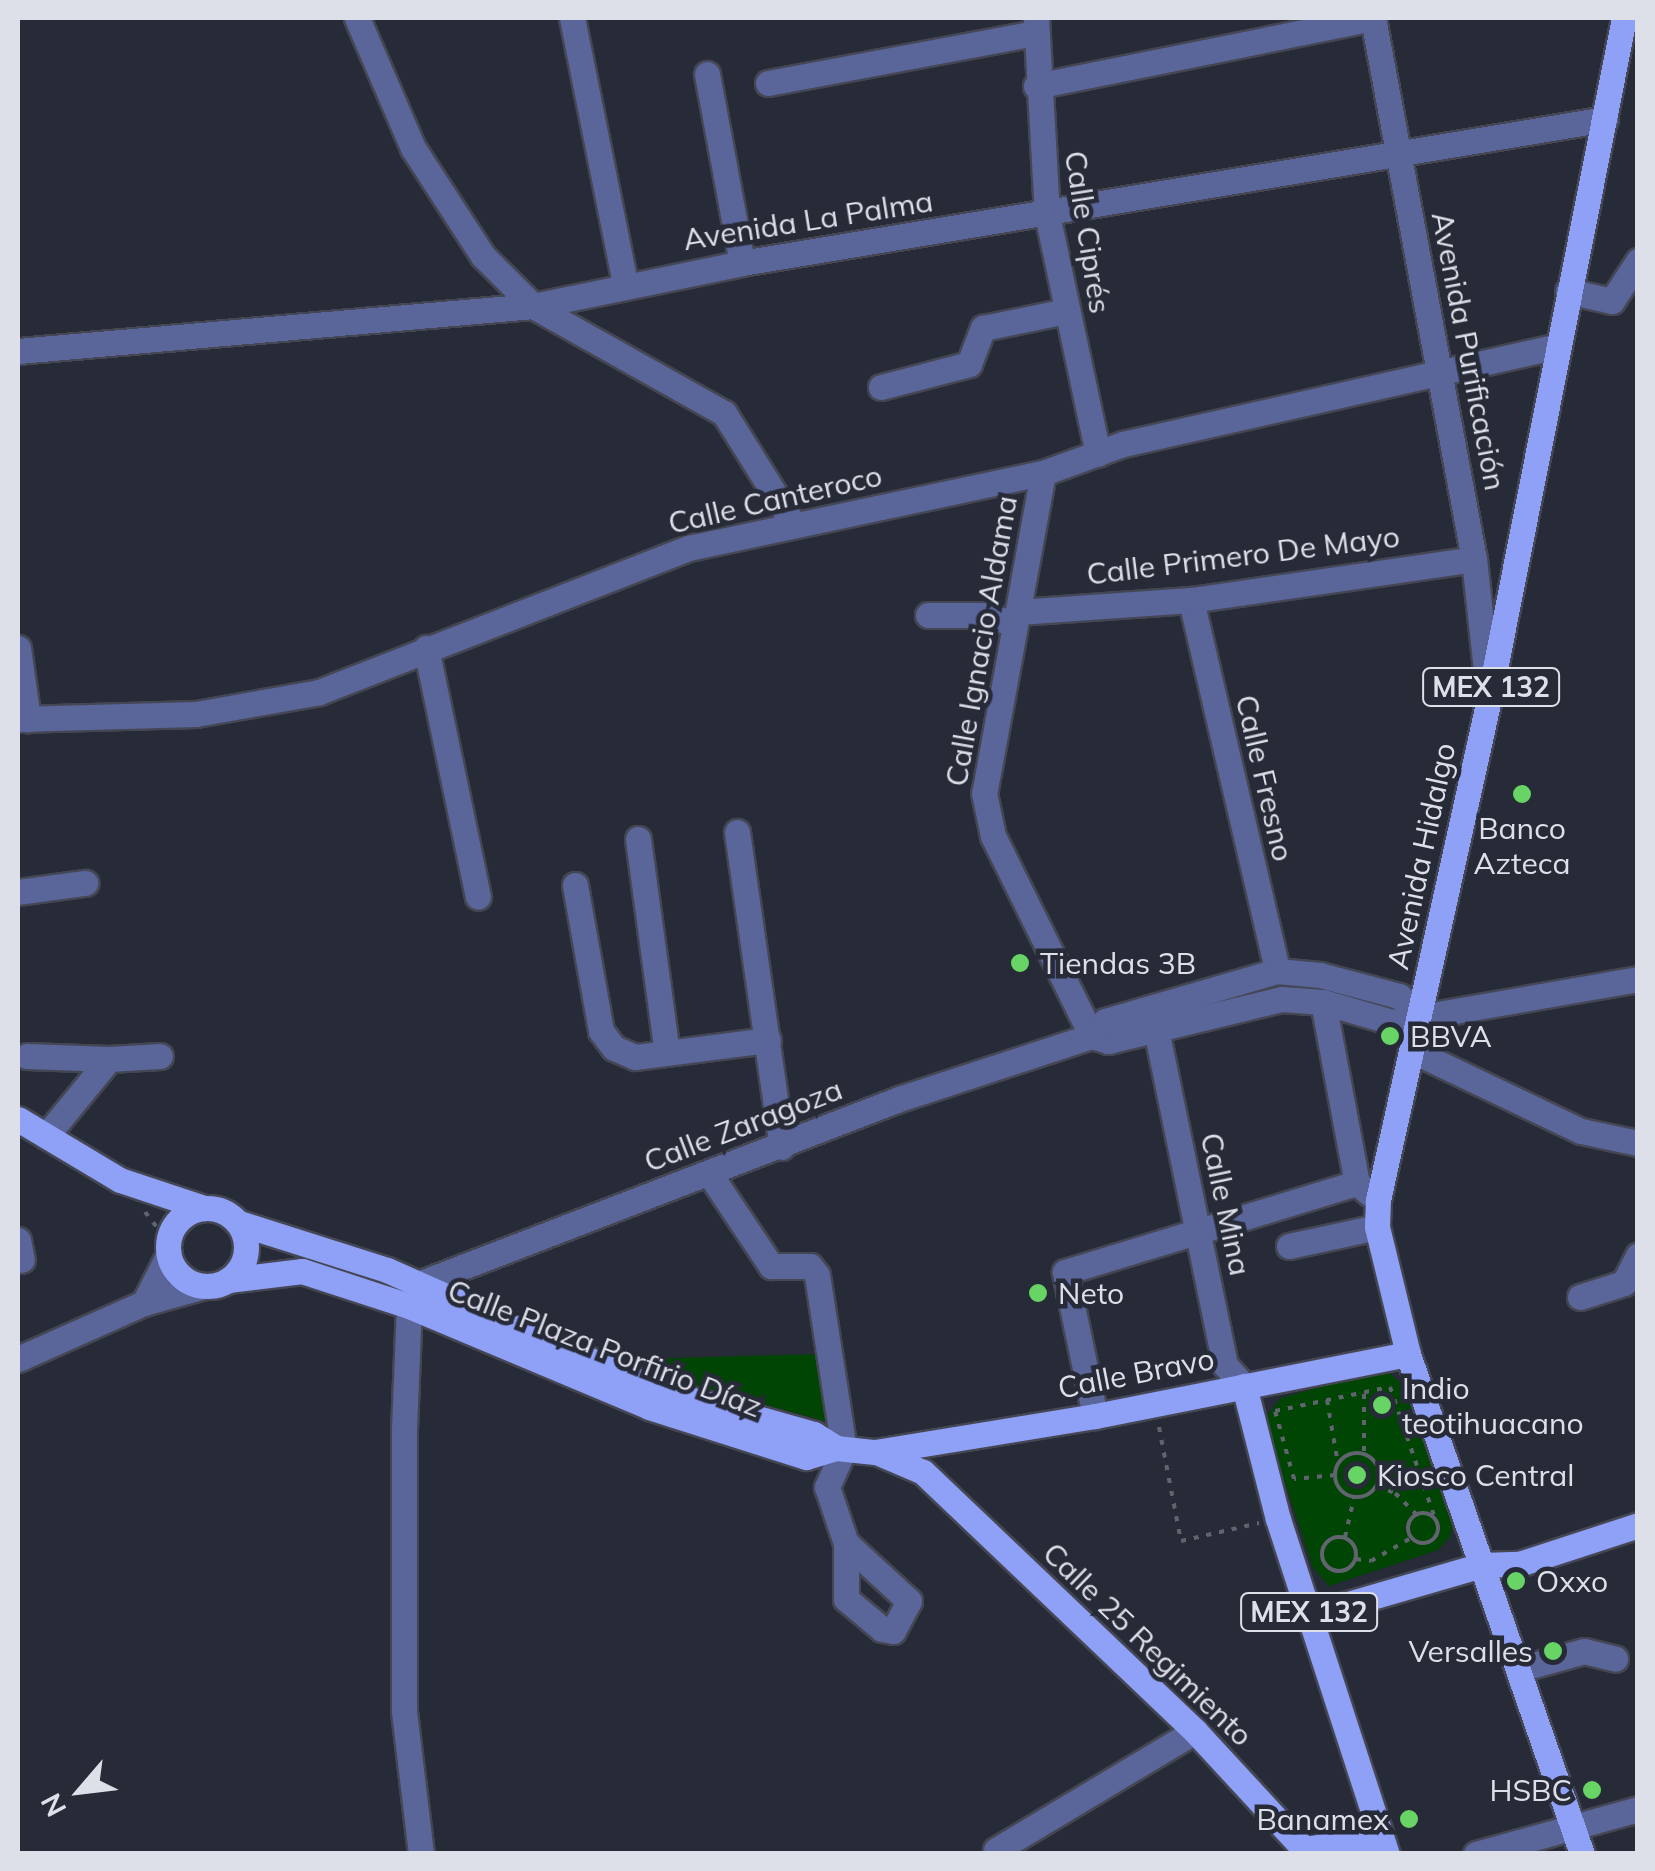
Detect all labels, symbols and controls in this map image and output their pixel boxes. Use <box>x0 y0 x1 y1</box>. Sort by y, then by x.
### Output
street label: Calle Ciprés <box>1057 148 1119 316</box>
street label: Avenida La Palma <box>681 182 935 258</box>
street label: Avenida Purificación <box>1424 209 1514 493</box>
street label: Calle Canteroco <box>665 457 885 541</box>
street label: Calle Ignacio Aldama <box>938 493 1024 789</box>
street label: Calle Primero De Mayo <box>1084 518 1402 592</box>
road number: MEX 132 <box>1421 664 1561 710</box>
street label: Calle Fresno <box>1228 691 1302 865</box>
street label: Avenida Hidalgo <box>1379 740 1463 972</box>
marker: Banco Azteca <box>1511 783 1533 805</box>
place label: Banco Azteca <box>1473 810 1571 880</box>
place label: Tiendas 3B <box>1040 945 1196 981</box>
marker: Tiendas 3B <box>1009 952 1031 974</box>
place label: BBVA <box>1410 1018 1492 1054</box>
marker: BBVA <box>1379 1025 1401 1047</box>
street label: Calle Zaragoza <box>639 1071 847 1179</box>
street label: Calle Mina <box>1193 1129 1259 1279</box>
street label: Calle Plaza Porfirio Díaz <box>443 1271 767 1425</box>
place label: Neto <box>1058 1275 1124 1311</box>
marker: Neto <box>1027 1282 1049 1304</box>
street label: Calle Bravo <box>1055 1340 1217 1406</box>
place label: Indio teotihuacano <box>1402 1370 1584 1440</box>
marker: Indio teotihuacano <box>1371 1394 1393 1416</box>
place label: Kiosco Central <box>1377 1457 1574 1493</box>
marker: Kiosco Central <box>1346 1464 1368 1486</box>
street label: Calle 25 Regimiento <box>1036 1535 1260 1753</box>
place label: Oxxo <box>1536 1563 1608 1599</box>
marker: Oxxo <box>1505 1570 1527 1592</box>
road number: MEX 132 <box>1239 1589 1379 1635</box>
place label: Versalles <box>1408 1633 1533 1669</box>
marker: Versalles <box>1542 1640 1564 1662</box>
north arrow <box>30 1741 130 1841</box>
place label: HSBC <box>1489 1772 1572 1808</box>
marker: HSBC <box>1581 1779 1603 1801</box>
text: N <box>33 1788 73 1823</box>
place label: Banamex <box>1256 1801 1389 1837</box>
marker: Banamex <box>1398 1808 1420 1830</box>

